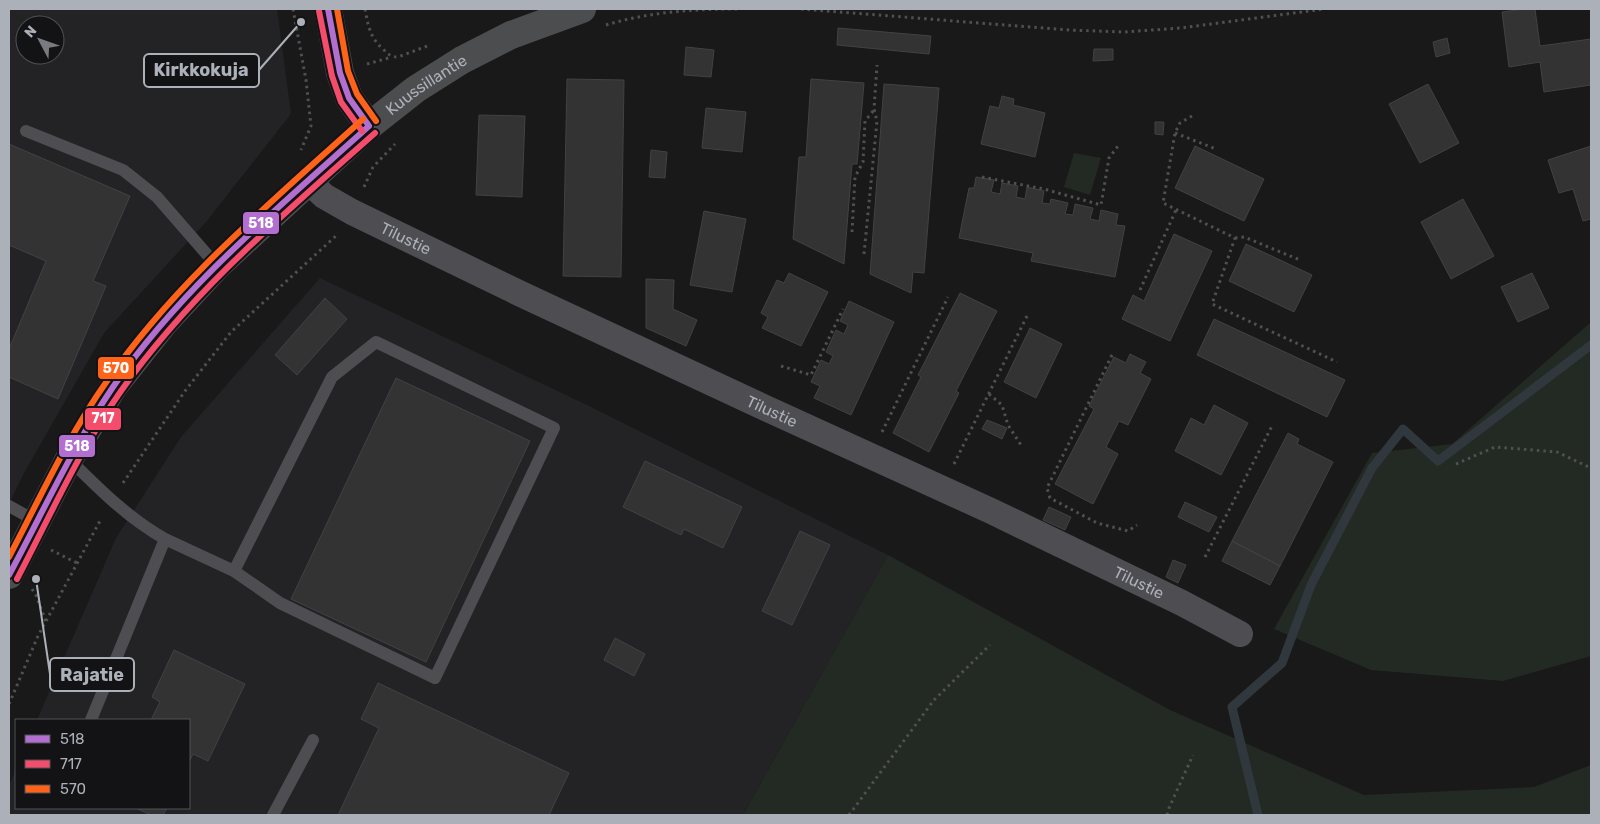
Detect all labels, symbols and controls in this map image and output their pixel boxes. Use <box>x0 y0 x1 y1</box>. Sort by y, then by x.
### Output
north arrow <box>15 15 65 65</box>
text: N <box>21 22 40 41</box>
street label: Kuussillantie <box>382 50 470 119</box>
callout: Kirkkokuja <box>144 54 259 87</box>
text: Kirkkokuja <box>153 59 249 81</box>
line badge: 518 <box>242 211 280 235</box>
text: 518 <box>248 215 274 232</box>
street label: Tilustie <box>377 218 434 258</box>
line badge: 570 <box>97 356 135 380</box>
text: 570 <box>103 360 129 377</box>
street label: Tilustie <box>744 391 801 431</box>
line badge: 717 <box>84 407 122 431</box>
text: 717 <box>91 410 115 427</box>
line badge: 518 <box>58 434 96 458</box>
text: 518 <box>64 438 90 455</box>
street label: Tilustie <box>1111 562 1167 603</box>
callout: Rajatie <box>50 658 134 691</box>
text: Rajatie <box>60 664 124 686</box>
legend <box>15 719 190 809</box>
text: 518 <box>60 730 85 748</box>
text: 717 <box>60 755 82 773</box>
text: 570 <box>60 780 86 798</box>

